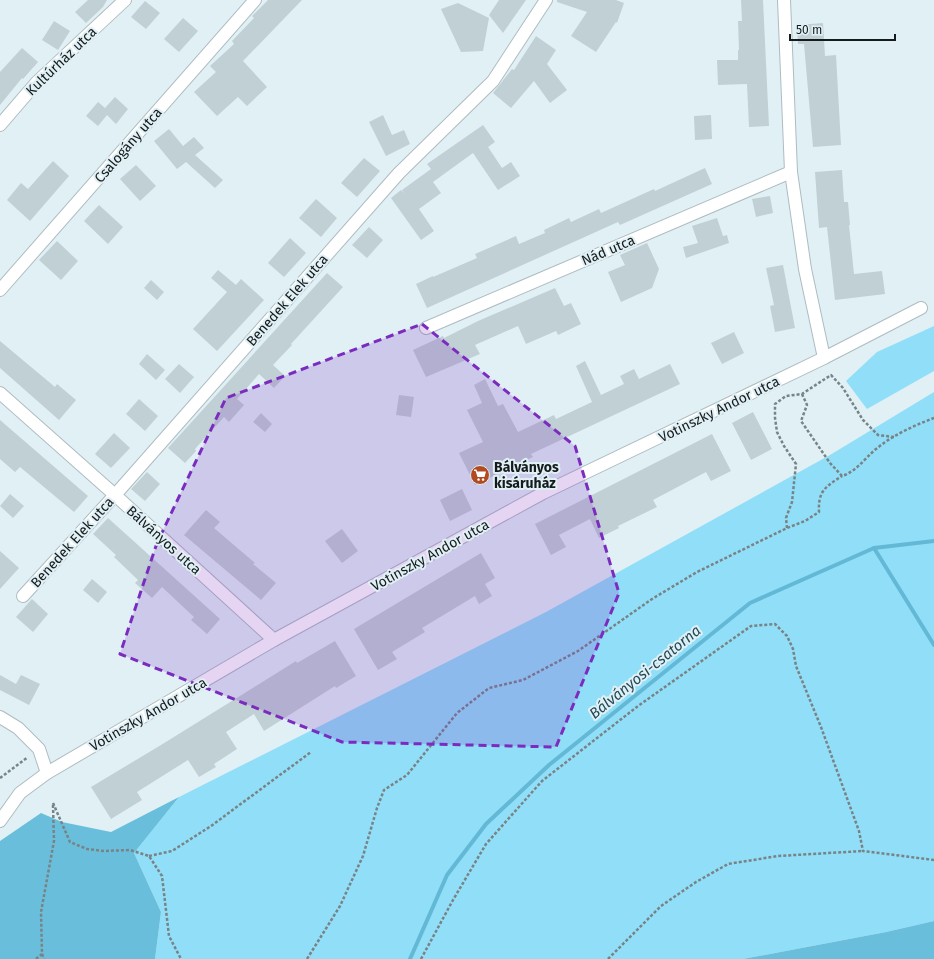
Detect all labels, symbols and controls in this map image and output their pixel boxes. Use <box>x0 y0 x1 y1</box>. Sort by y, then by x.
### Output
scale bar <box>790 16 895 42</box>
street label: Kultúrház utca <box>22 23 100 99</box>
text: 50 m <box>796 23 822 37</box>
street label: Csalogány utca <box>91 104 166 186</box>
street label: Nád utca <box>579 232 637 269</box>
street label: Benedek Elek utca <box>243 251 332 350</box>
street label: Votinszky Andor utca <box>656 373 782 446</box>
place label: Bálványos kisáruház <box>494 459 559 492</box>
supermarket icon: Bálványos kisáruház <box>469 464 491 486</box>
street label: Benedek Elek utca <box>27 494 117 591</box>
street label: Bálványos utca <box>123 502 205 578</box>
street label: Votinszky Andor utca <box>368 516 492 595</box>
water label: Bálványosi-csatorna <box>586 622 704 722</box>
street label: Votinszky Andor utca <box>87 674 210 755</box>

